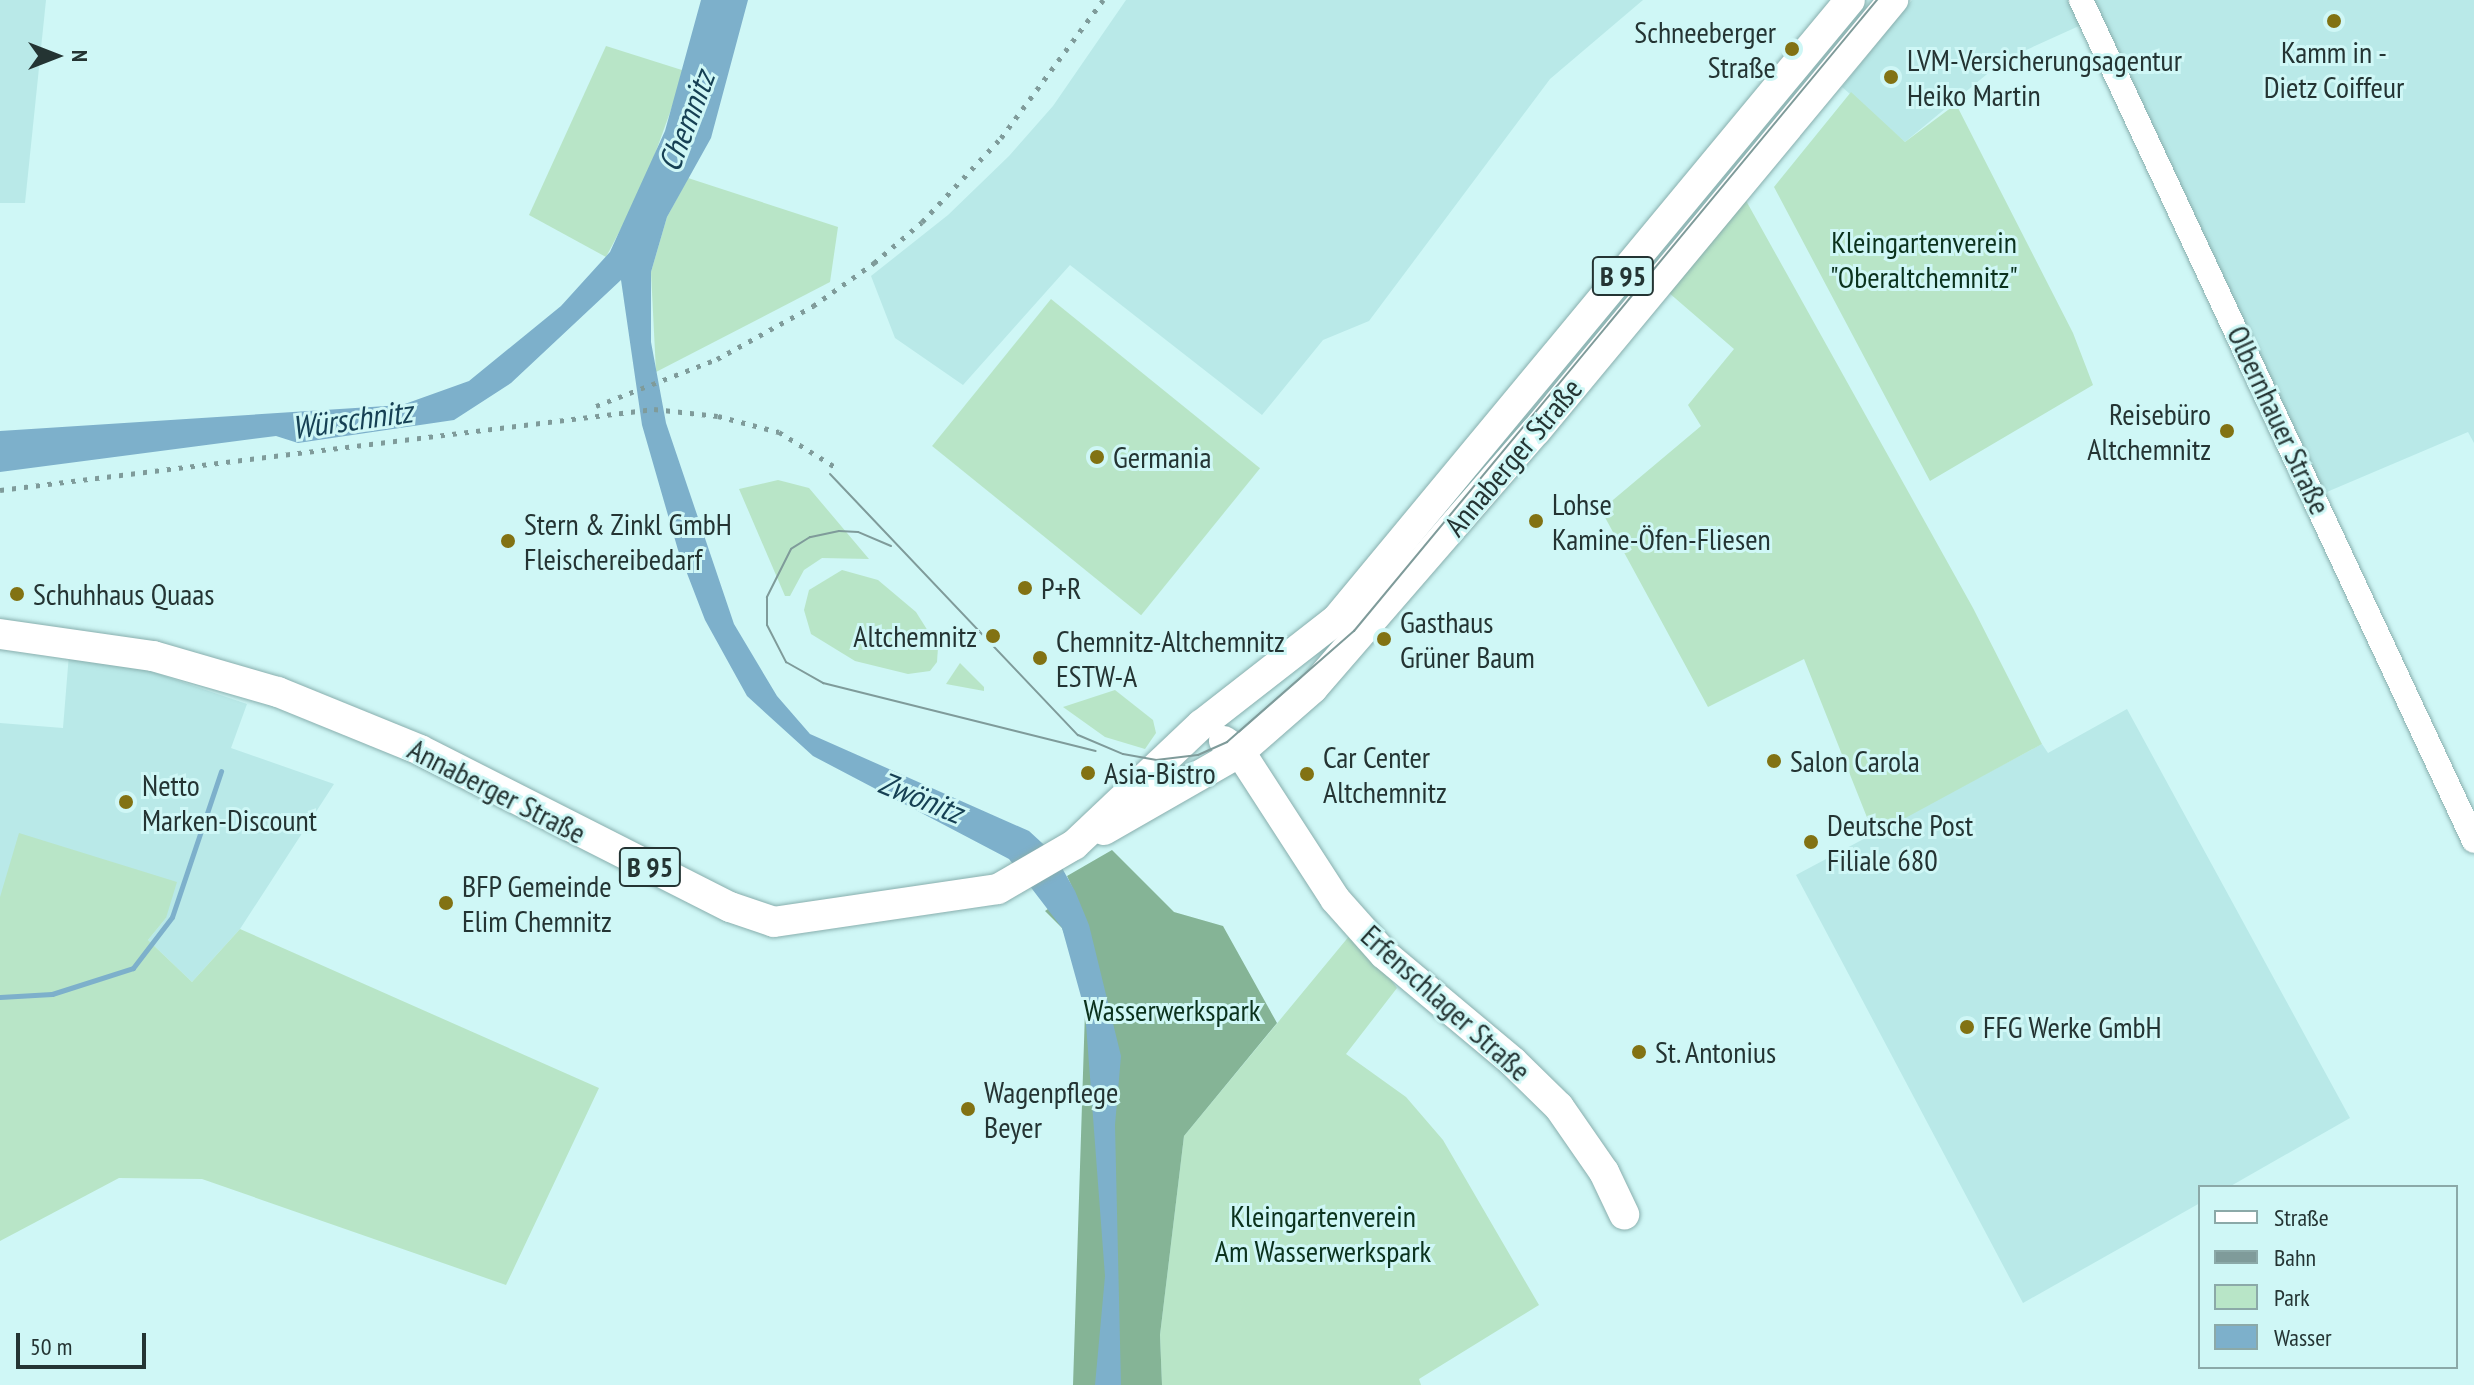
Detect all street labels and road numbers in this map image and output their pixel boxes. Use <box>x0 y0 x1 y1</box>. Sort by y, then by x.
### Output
road number: B 95 <box>1591 252 1655 300</box>
street label: Olbernhauer Straße <box>2220 320 2338 520</box>
street label: Annaberger Straße <box>1437 371 1589 543</box>
street label: Annaberger Straße <box>402 731 592 851</box>
road number: B 95 <box>618 843 682 891</box>
street label: Erfenschlager Straße <box>1354 918 1538 1088</box>

